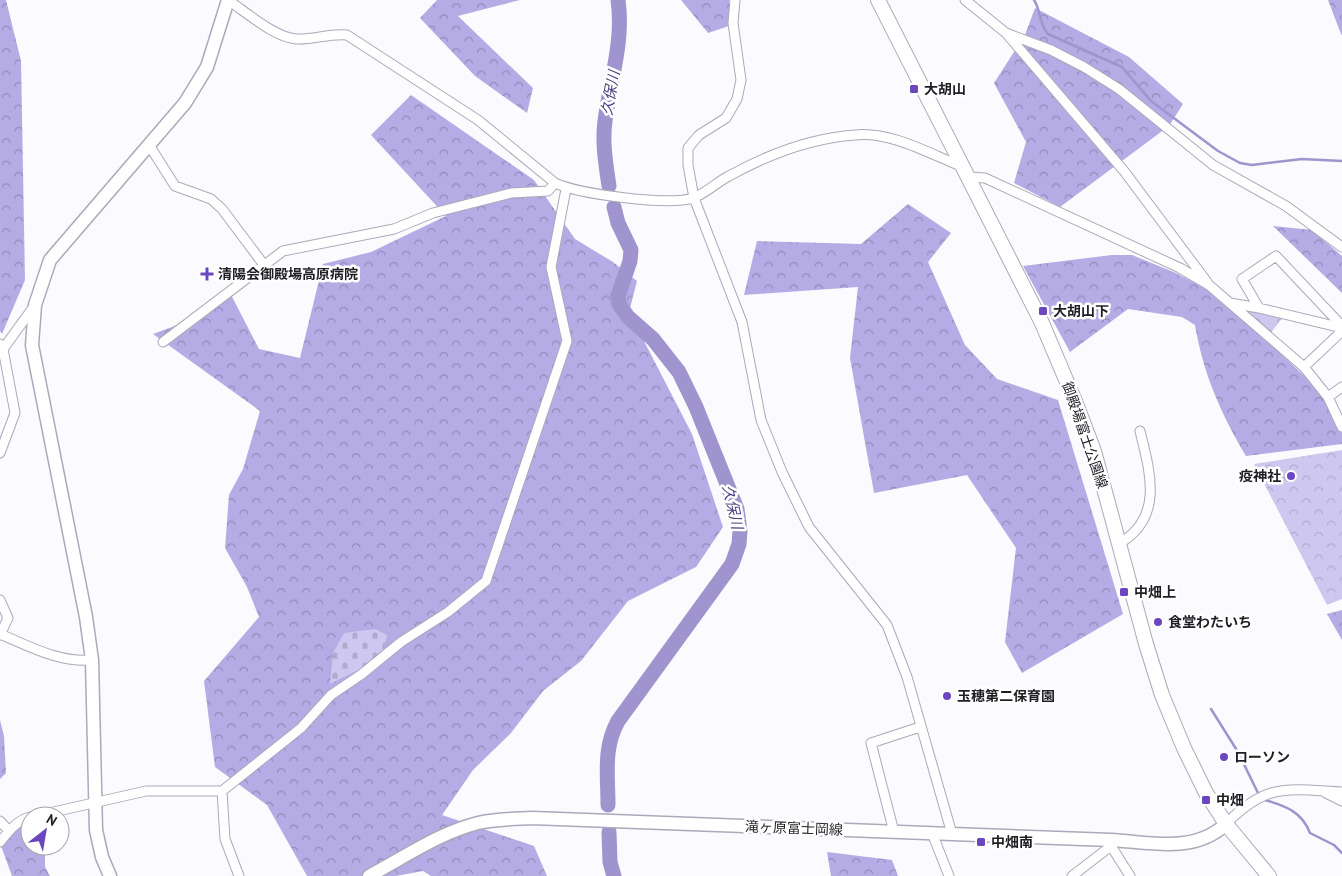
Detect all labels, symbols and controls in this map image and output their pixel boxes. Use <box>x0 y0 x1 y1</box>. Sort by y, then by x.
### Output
water label: 久保川 <box>597 67 624 117</box>
place label: 大胡山 <box>924 80 966 98</box>
marker: 大胡山 <box>908 83 920 95</box>
place label: 清陽会御殿場高原病院 <box>218 265 358 283</box>
marker: 清陽会御殿場高原病院 <box>200 267 214 281</box>
place label: 大胡山下 <box>1053 302 1109 320</box>
marker: 大胡山下 <box>1037 305 1049 317</box>
street label: 御殿場富士公園線 <box>1058 379 1112 491</box>
place label: 疫神社 <box>1239 467 1281 485</box>
marker: 疫神社 <box>1285 470 1297 482</box>
water label: 久保川 <box>719 483 748 533</box>
place label: 中畑上 <box>1134 583 1176 601</box>
marker: 中畑上 <box>1118 586 1130 598</box>
place label: 食堂わたいち <box>1168 613 1252 631</box>
marker: 食堂わたいち <box>1152 616 1164 628</box>
place label: 玉穂第二保育園 <box>957 687 1055 705</box>
marker: 玉穂第二保育園 <box>941 690 953 702</box>
place label: ローソン <box>1234 748 1290 766</box>
marker: ローソン <box>1218 751 1230 763</box>
place label: 中畑 <box>1216 791 1244 809</box>
marker: 中畑 <box>1200 794 1212 806</box>
north arrow <box>20 806 70 856</box>
text: N <box>43 810 60 830</box>
street label: 滝ヶ原富士岡線 <box>745 817 843 839</box>
place label: 中畑南 <box>991 833 1033 851</box>
marker: 中畑南 <box>975 836 987 848</box>

